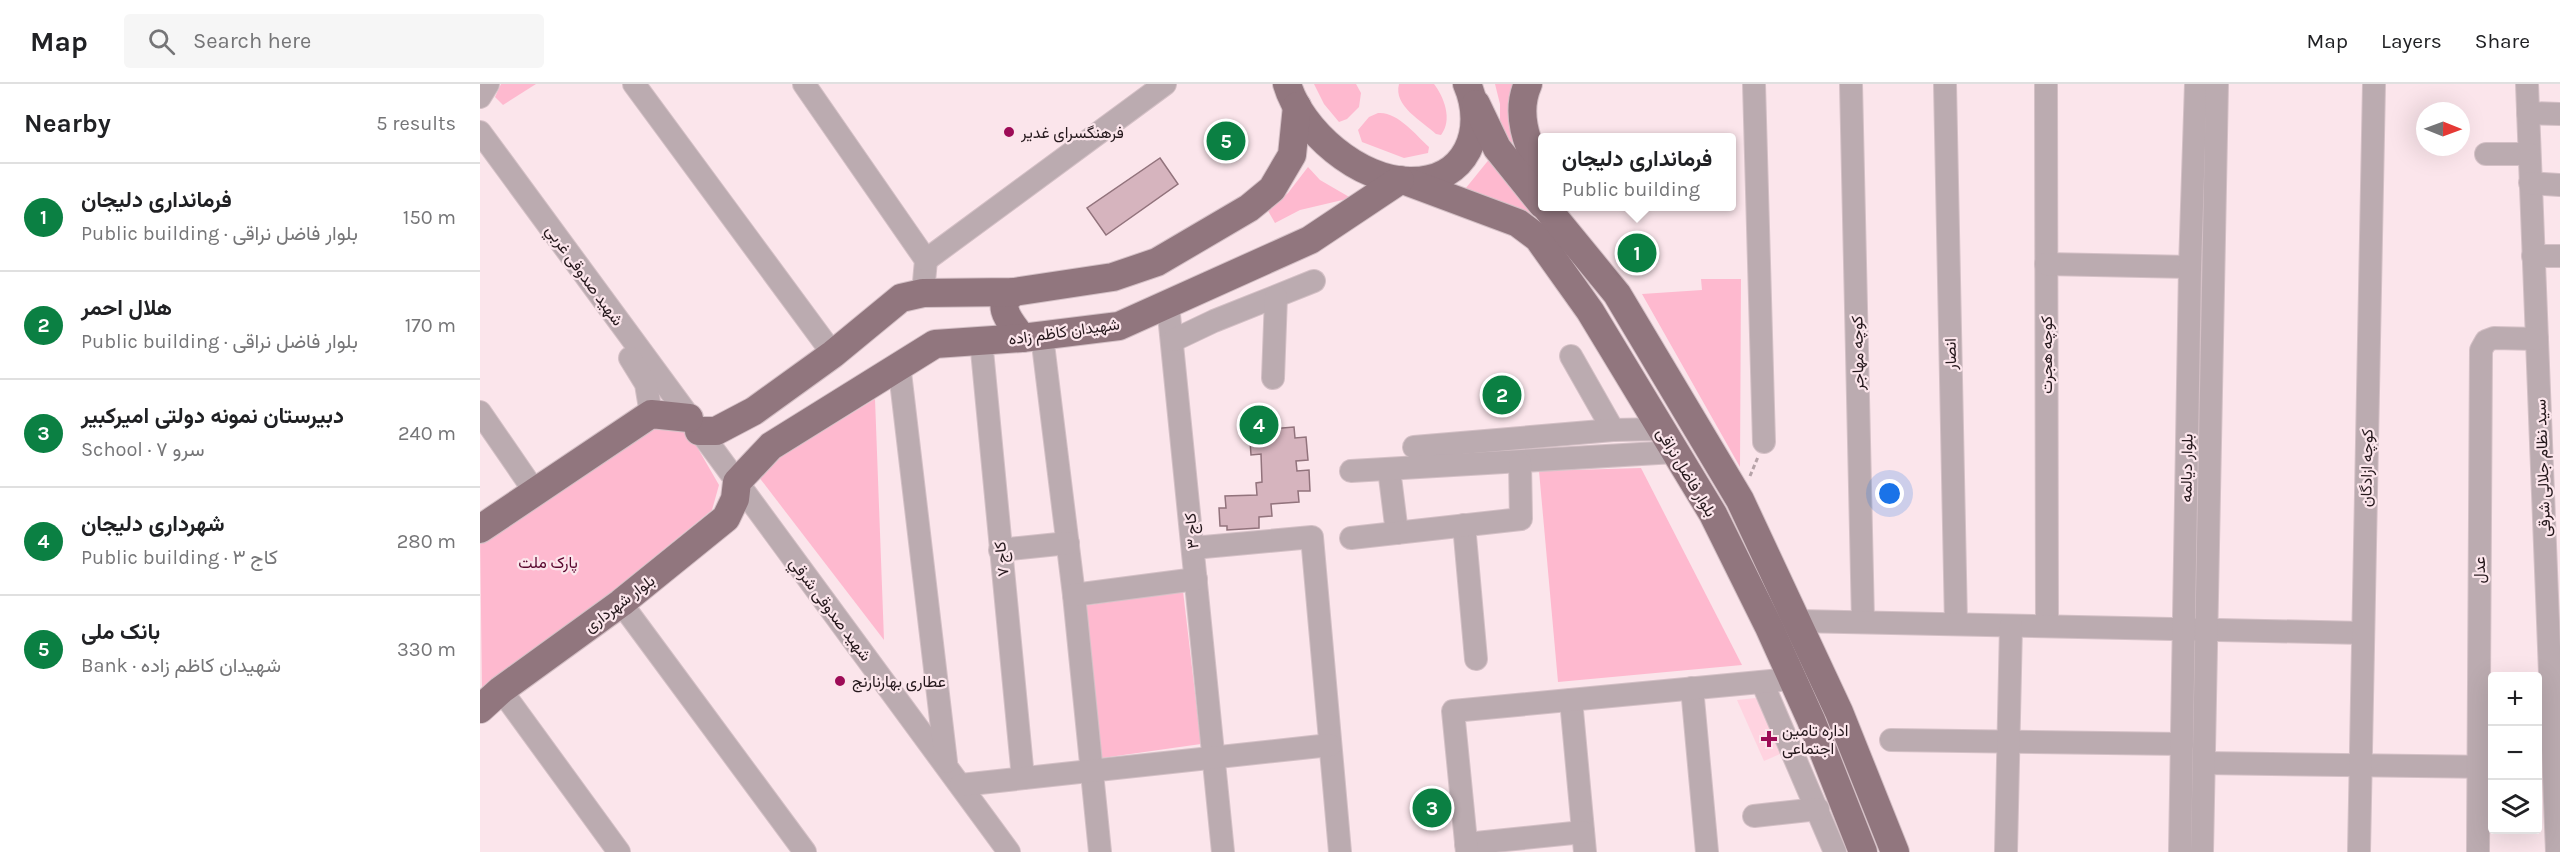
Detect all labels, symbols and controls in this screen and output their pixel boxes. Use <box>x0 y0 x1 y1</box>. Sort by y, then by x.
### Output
search box <box>124 14 544 68</box>
text: Map <box>30 25 88 58</box>
icon: search <box>145 25 178 58</box>
text: Search here <box>193 28 311 54</box>
text: Map <box>2306 29 2348 53</box>
text: Layers <box>2381 29 2442 53</box>
text: Share <box>2475 29 2530 53</box>
north arrow <box>2416 102 2470 156</box>
text: Nearby <box>24 108 111 139</box>
text: 5 results <box>376 112 456 135</box>
pin: 5 <box>1206 118 1246 164</box>
place label: فرهنگسرای غدیر <box>1020 123 1124 143</box>
marker: فرهنگسرای غدیر <box>1002 125 1016 139</box>
popup <box>1538 133 1736 211</box>
text: فرمانداری دلیجان <box>1562 146 1712 172</box>
text: Public building <box>1562 178 1700 201</box>
text: فرمانداری دلیجان <box>81 187 232 213</box>
text: 1 <box>40 206 47 229</box>
text: 150 m <box>403 206 456 229</box>
street label: شهید صدوقی غربي <box>538 221 628 332</box>
text: Public building · بلوار فاضل نراقی <box>81 222 358 245</box>
pin: 1 <box>1618 230 1656 276</box>
text: هلال احمر <box>81 295 172 321</box>
text: 2 <box>37 314 50 337</box>
text: 170 m <box>405 314 456 337</box>
street label: شهیدان کاظم زاده <box>1007 314 1121 350</box>
street label: کوچه مهاجر <box>1847 315 1870 391</box>
street label: کوچه هجرت <box>2037 316 2058 394</box>
text: Public building · بلوار فاضل نراقی <box>81 330 358 353</box>
street label: انصار <box>1941 338 1961 371</box>
pin: 2 <box>1482 372 1522 418</box>
street label: سید نظام جلالی شرقی <box>2531 399 2555 537</box>
pin: 4 <box>1240 402 1278 448</box>
text: دبیرستان نمونه دولتی امیرکبیر <box>81 403 344 429</box>
text: 3 <box>37 422 50 445</box>
text: 240 m <box>398 422 456 445</box>
street label: بلوار فاضل نراقی <box>1652 424 1721 521</box>
street label: کوچه ازادگان <box>2356 429 2379 507</box>
street label: بلوار دیالمه <box>2176 433 2198 503</box>
text: School · سرو ۷ <box>81 438 205 461</box>
your location <box>1875 479 1904 508</box>
text: شهرداری دلیجان <box>81 511 225 537</box>
street label: کاج ۳ <box>1180 512 1205 550</box>
text: 4 <box>38 530 49 553</box>
text: 280 m <box>397 530 456 553</box>
street label: کاج ۷ <box>990 540 1015 577</box>
text: Public building · کاج ۳ <box>81 546 278 569</box>
park label: پارک ملت <box>518 553 578 574</box>
street label: شهید صدوقی شرقي <box>782 554 876 667</box>
street label: عدل <box>2470 556 2489 584</box>
street label: بلوار شهرداری <box>580 571 659 637</box>
text: بانک ملی <box>81 619 160 645</box>
text: 5 <box>38 638 49 661</box>
text: 330 m <box>397 638 456 661</box>
text: Bank · شهیدان کاظم زاده <box>81 654 281 677</box>
place label: عطاری بهارنارنج <box>852 672 946 693</box>
map controls <box>2488 672 2542 834</box>
button: + <box>2488 672 2542 726</box>
marker: عطاری بهارنارنج <box>833 674 847 688</box>
place label: اداره تامین اجتماعی <box>1782 721 1848 759</box>
button: − <box>2488 726 2542 780</box>
marker: اداره تامین اجتماعی <box>1760 730 1778 748</box>
button: layers <box>2488 780 2542 834</box>
pin: 3 <box>1412 786 1452 830</box>

